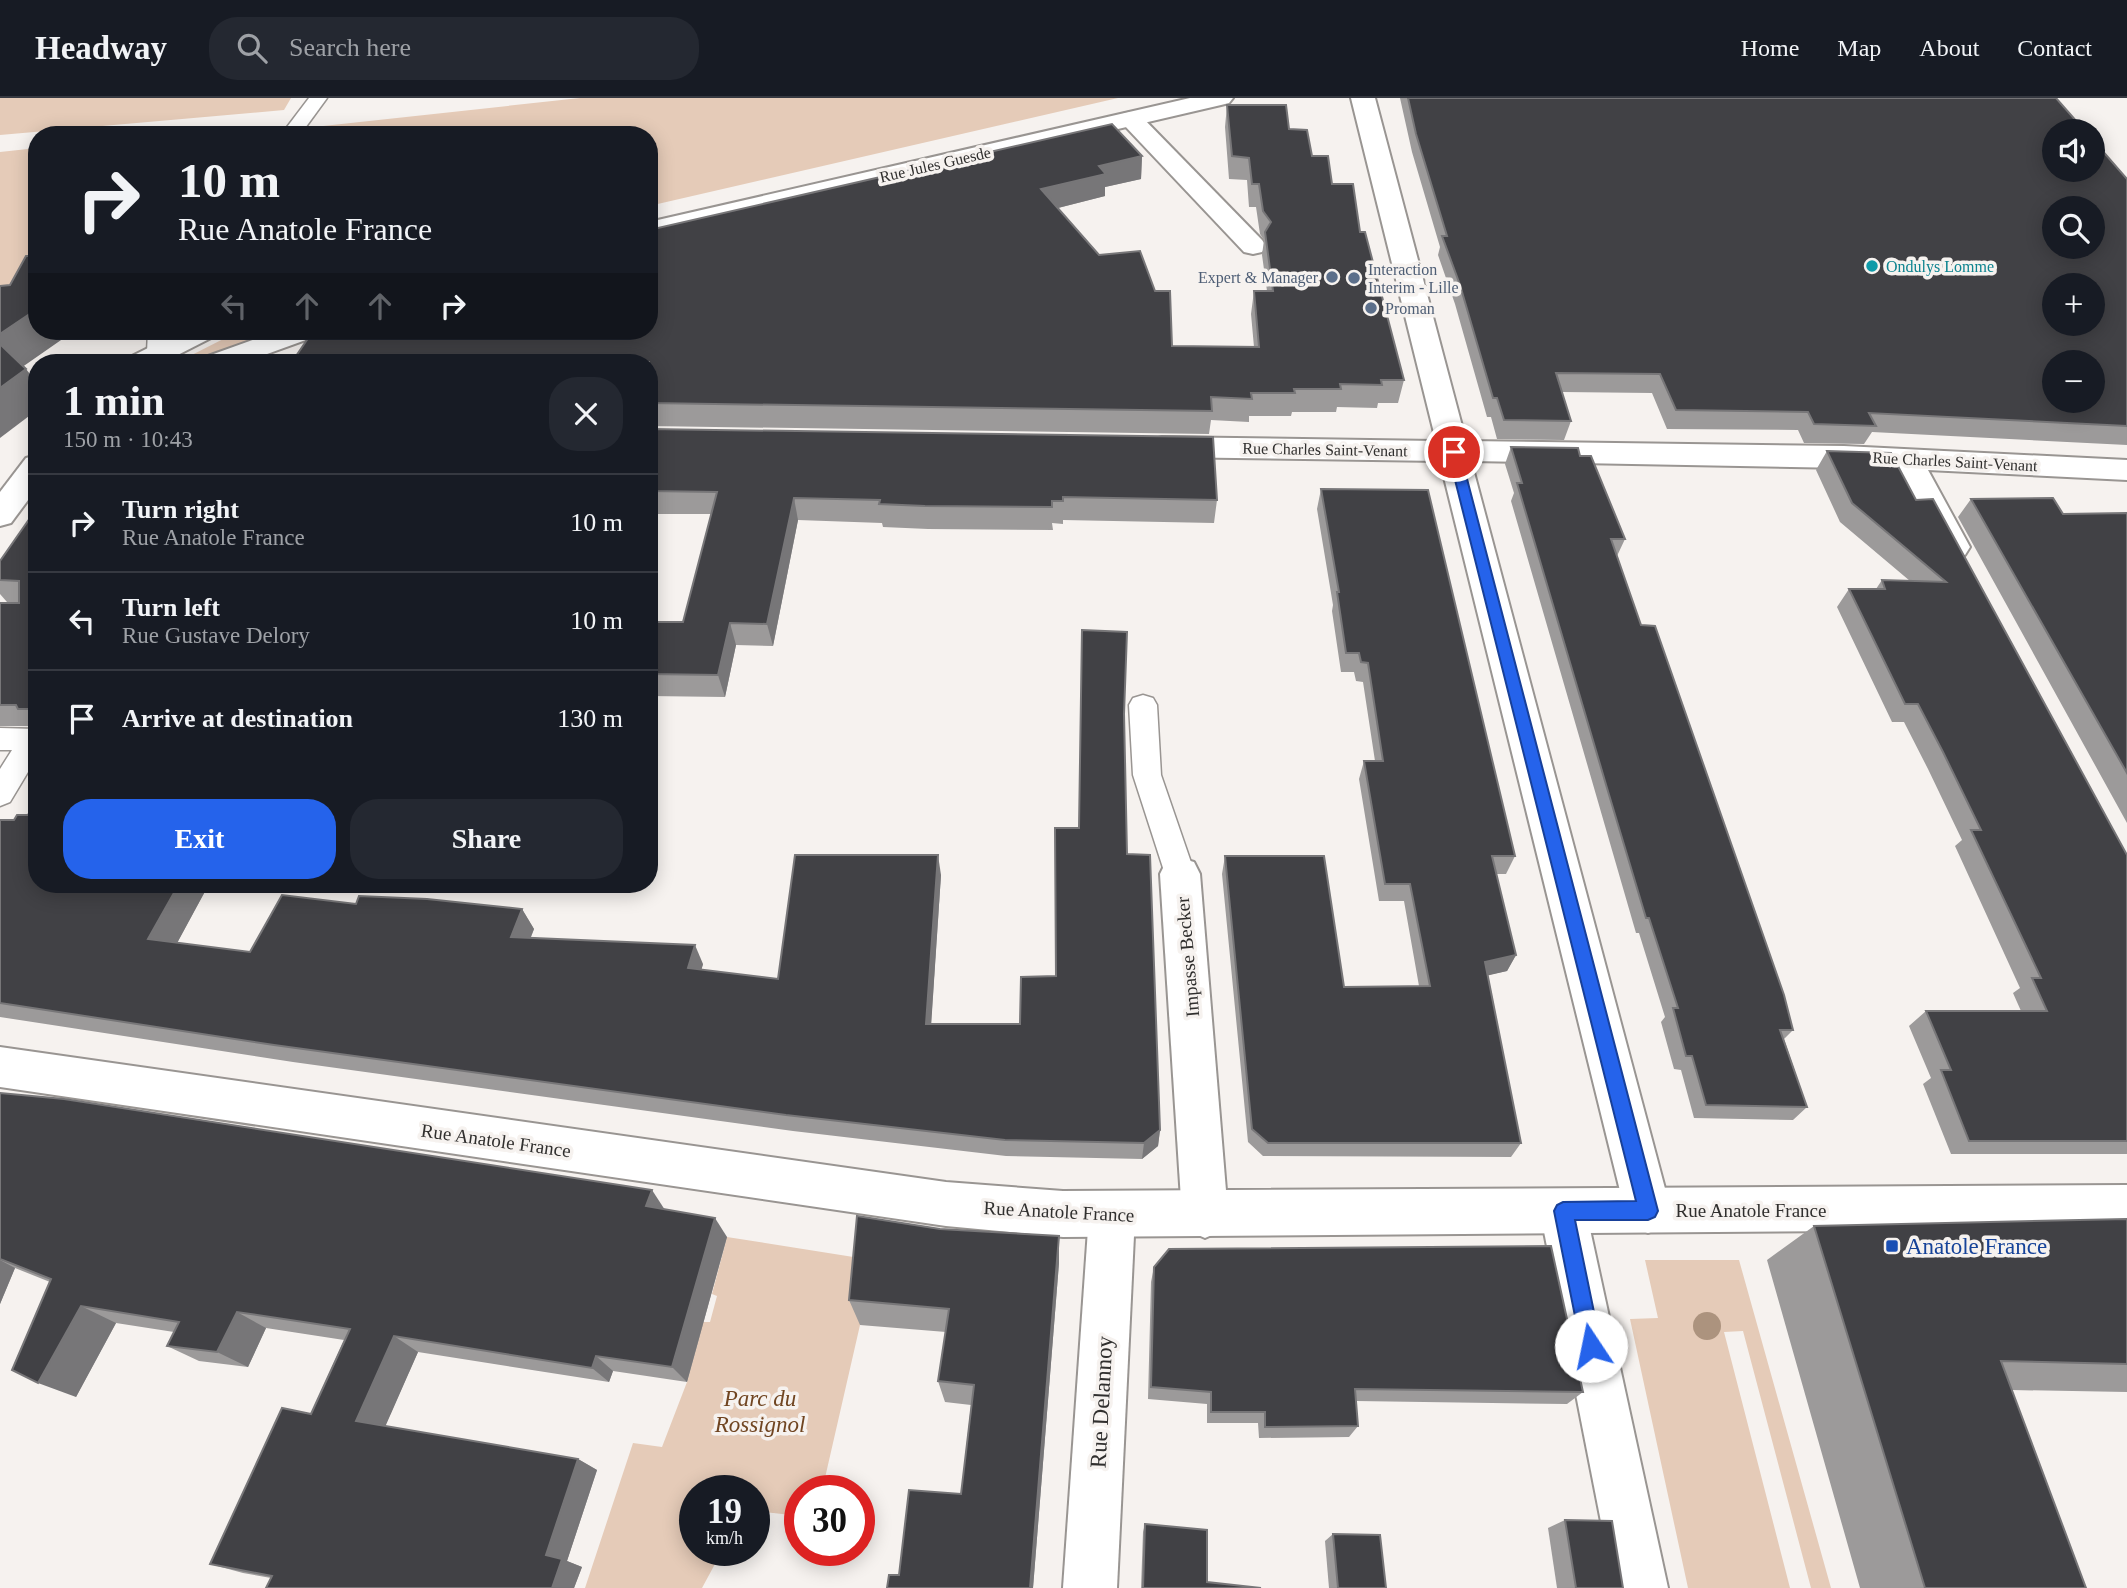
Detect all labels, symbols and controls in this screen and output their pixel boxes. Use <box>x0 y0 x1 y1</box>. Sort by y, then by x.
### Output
search box <box>209 17 699 80</box>
icon: search <box>233 29 271 67</box>
text: Headway <box>35 30 167 66</box>
text: Search here <box>289 33 411 62</box>
text: Home <box>1741 35 1799 61</box>
text: Map <box>1837 35 1881 61</box>
text: About <box>1919 35 1979 61</box>
text: Contact <box>2017 35 2092 61</box>
map controls <box>2042 119 2105 413</box>
button: sound <box>2042 119 2105 182</box>
street label: Rue Jules Guesde <box>878 143 992 186</box>
text: 10 m <box>178 153 280 208</box>
icon: right <box>63 154 154 245</box>
button: search <box>2042 196 2105 259</box>
text: Rue Anatole France <box>178 211 432 247</box>
marker: Ondulys Lomme <box>1864 258 1880 274</box>
place label: Ondulys Lomme <box>1886 258 1994 276</box>
place label: Interaction Interim - Lille <box>1368 261 1459 296</box>
place label: Expert & Manager <box>1198 269 1319 287</box>
marker: Expert & Manager <box>1324 269 1340 285</box>
marker: Interaction Interim - Lille <box>1346 270 1362 286</box>
button: + <box>2042 273 2105 336</box>
icon: left <box>215 287 253 325</box>
icon: ahead <box>288 287 326 325</box>
icon: ahead <box>361 287 399 325</box>
icon: right <box>434 287 472 325</box>
marker: Proman <box>1363 300 1379 316</box>
place label: Proman <box>1385 300 1435 317</box>
button: − <box>2042 350 2105 413</box>
button: close <box>549 377 623 451</box>
text: 1 min <box>63 378 165 424</box>
pin <box>1424 422 1484 482</box>
text: 150 m · 10:43 <box>63 427 193 452</box>
icon: arrive <box>1435 433 1473 471</box>
street label: Rue Charles Saint-Venant <box>1242 440 1408 459</box>
street label: Rue Charles Saint-Venant <box>1872 449 2039 474</box>
text: Turn right <box>122 495 239 524</box>
icon: right <box>63 504 101 542</box>
text: 10 m <box>570 508 623 537</box>
text: Rue Anatole France <box>122 525 305 550</box>
text: Turn left <box>122 593 220 622</box>
icon: left <box>63 602 101 640</box>
text: 10 m <box>570 606 623 635</box>
text: Rue Gustave Delory <box>122 623 310 648</box>
icon: arrive <box>63 700 101 738</box>
text: Arrive at destination <box>122 704 353 733</box>
text: 130 m <box>557 704 623 733</box>
button: Exit <box>63 799 336 879</box>
button: Share <box>350 799 623 879</box>
street label: Impasse Becker <box>1172 895 1203 1018</box>
street label: Rue Anatole France <box>420 1120 572 1161</box>
street label: Rue Anatole France <box>983 1197 1135 1226</box>
street label: Rue Anatole France <box>1676 1200 1826 1221</box>
place label: Anatole France <box>1906 1234 2047 1259</box>
marker: Anatole France <box>1884 1238 1900 1254</box>
position arrow <box>1554 1309 1628 1383</box>
street label: Rue Delannoy <box>1086 1335 1117 1469</box>
park label: Parc du Rossignol <box>714 1386 805 1437</box>
speed limit sign: 30 <box>784 1475 875 1566</box>
text: 19 <box>707 1492 742 1531</box>
text: km/h <box>706 1528 743 1548</box>

